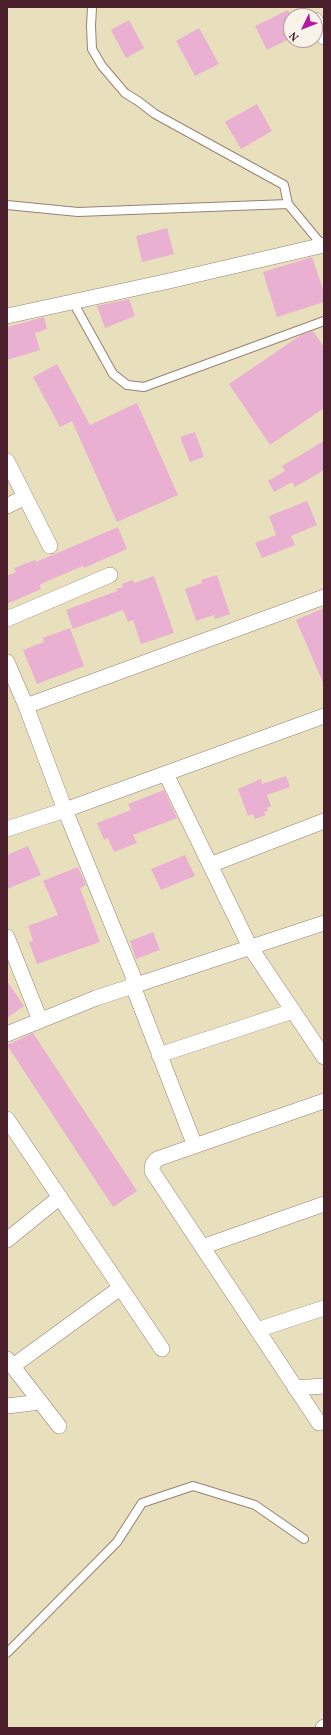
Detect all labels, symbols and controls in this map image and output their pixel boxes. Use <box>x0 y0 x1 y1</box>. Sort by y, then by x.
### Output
north arrow <box>283 8 323 48</box>
text: N <box>286 28 303 44</box>

